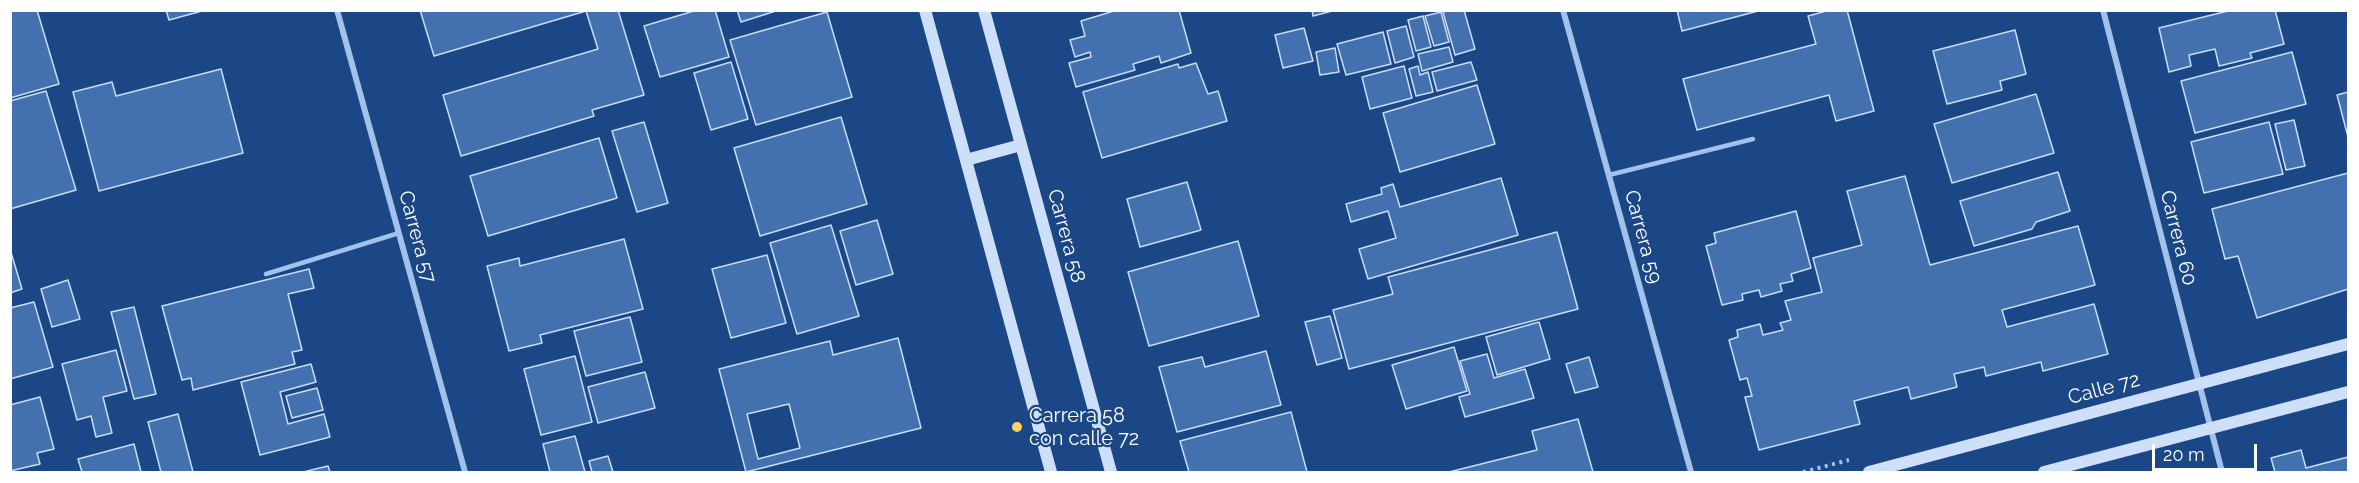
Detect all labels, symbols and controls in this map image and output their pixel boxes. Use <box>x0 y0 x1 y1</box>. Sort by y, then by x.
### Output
street label: Carrera 58 <box>1042 187 1090 285</box>
street label: Carrera 57 <box>393 188 441 286</box>
street label: Carrera 59 <box>1619 188 1667 286</box>
street label: Carrera 60 <box>2155 188 2201 288</box>
street label: Calle 72 <box>2065 368 2143 410</box>
place label: Carrera 58 con calle 72 <box>1029 404 1139 451</box>
marker: Carrera 58 con calle 72 <box>1010 420 1024 434</box>
scale bar <box>2155 432 2260 470</box>
text: 20 m <box>2163 444 2205 465</box>

